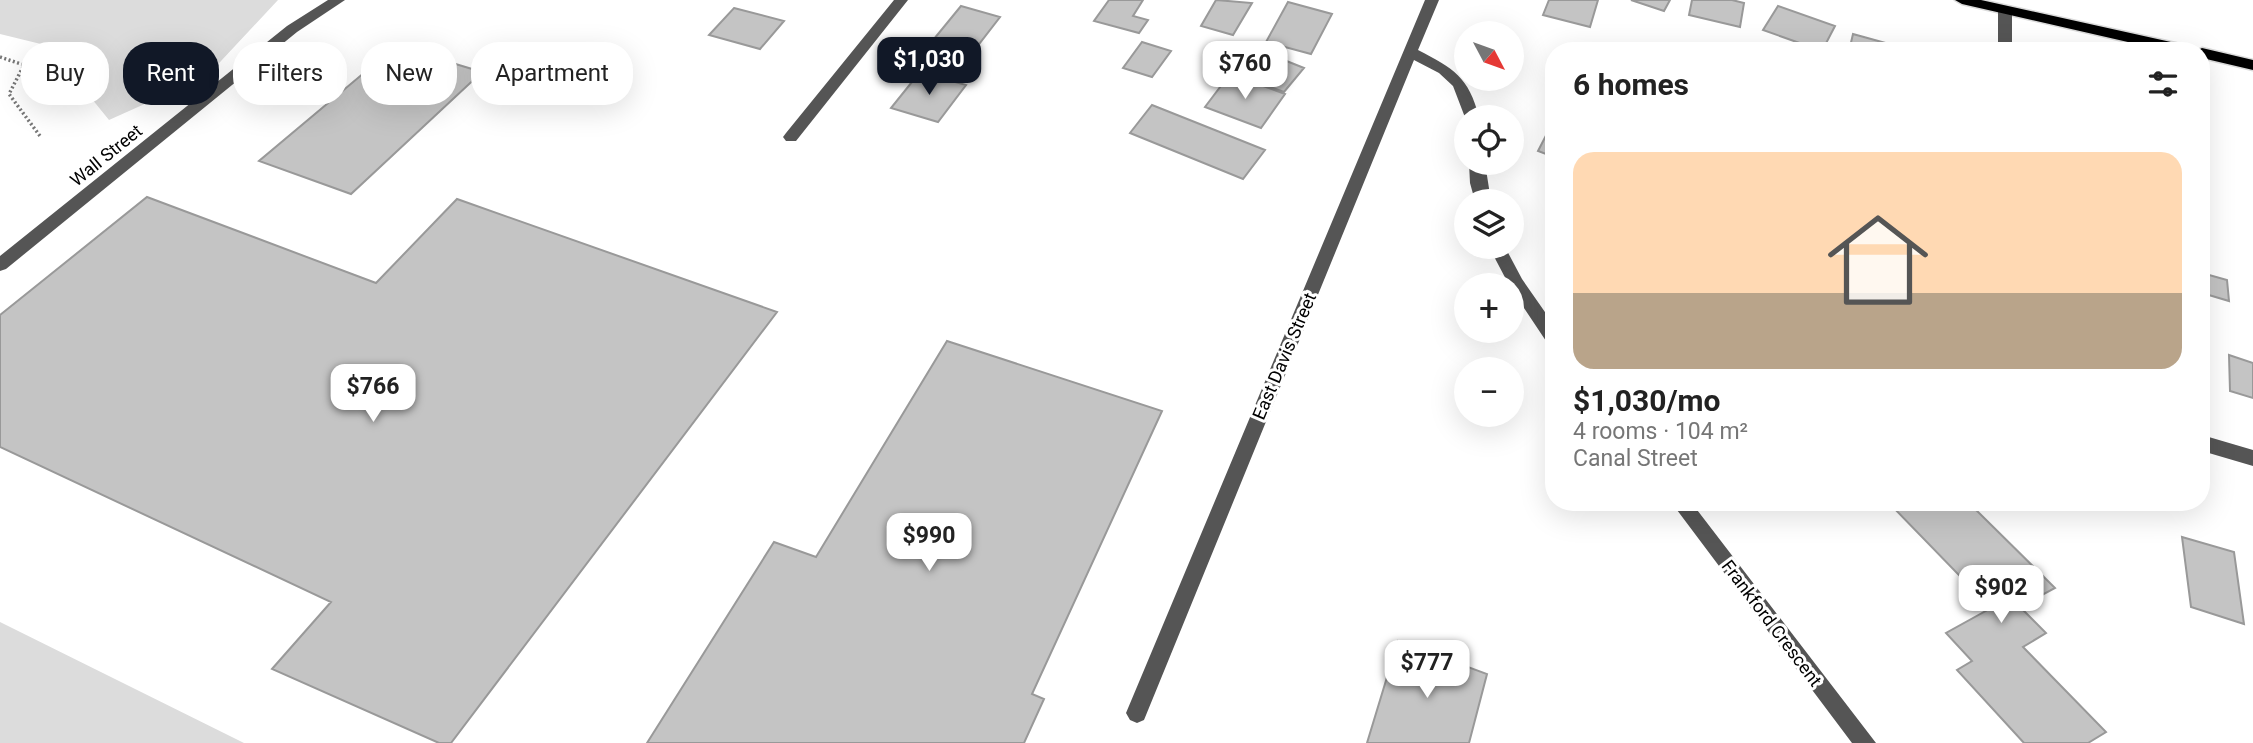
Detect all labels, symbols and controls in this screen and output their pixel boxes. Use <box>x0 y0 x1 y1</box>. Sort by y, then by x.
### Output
north arrow <box>1454 21 1524 91</box>
map controls <box>1454 21 1524 427</box>
pin: $1,030 <box>872 38 986 97</box>
chip: Buy <box>21 42 109 105</box>
chip: Rent <box>123 42 219 105</box>
chip: Filters <box>233 42 347 105</box>
chip: New <box>361 42 457 105</box>
chip: Apartment <box>471 42 633 105</box>
pin: $760 <box>1204 42 1286 101</box>
text: $1,030 <box>893 46 965 73</box>
text: $760 <box>1219 50 1271 77</box>
icon: filters <box>2144 65 2182 103</box>
text: 6 homes <box>1573 67 1689 102</box>
button: locate <box>1454 105 1524 175</box>
street label: Wall Street <box>66 120 146 190</box>
button: layers <box>1454 189 1524 259</box>
icon: home <box>1815 197 1941 323</box>
button: + <box>1454 273 1524 343</box>
street label: East Davis Street <box>1248 289 1320 422</box>
button: − <box>1454 357 1524 427</box>
pin: $766 <box>332 364 414 424</box>
text: $766 <box>347 373 399 400</box>
text: $1,030/mo <box>1573 383 1721 418</box>
text: 4 rooms · 104 m² <box>1573 418 1748 445</box>
text: Canal Street <box>1573 445 1698 472</box>
pin: $990 <box>888 514 970 573</box>
text: $990 <box>903 522 955 549</box>
street label: Frankford Crescent <box>1718 556 1826 690</box>
pin: $902 <box>1960 566 2042 625</box>
text: $902 <box>1975 574 2027 601</box>
pin: $777 <box>1386 640 1468 700</box>
text: $777 <box>1401 649 1453 676</box>

